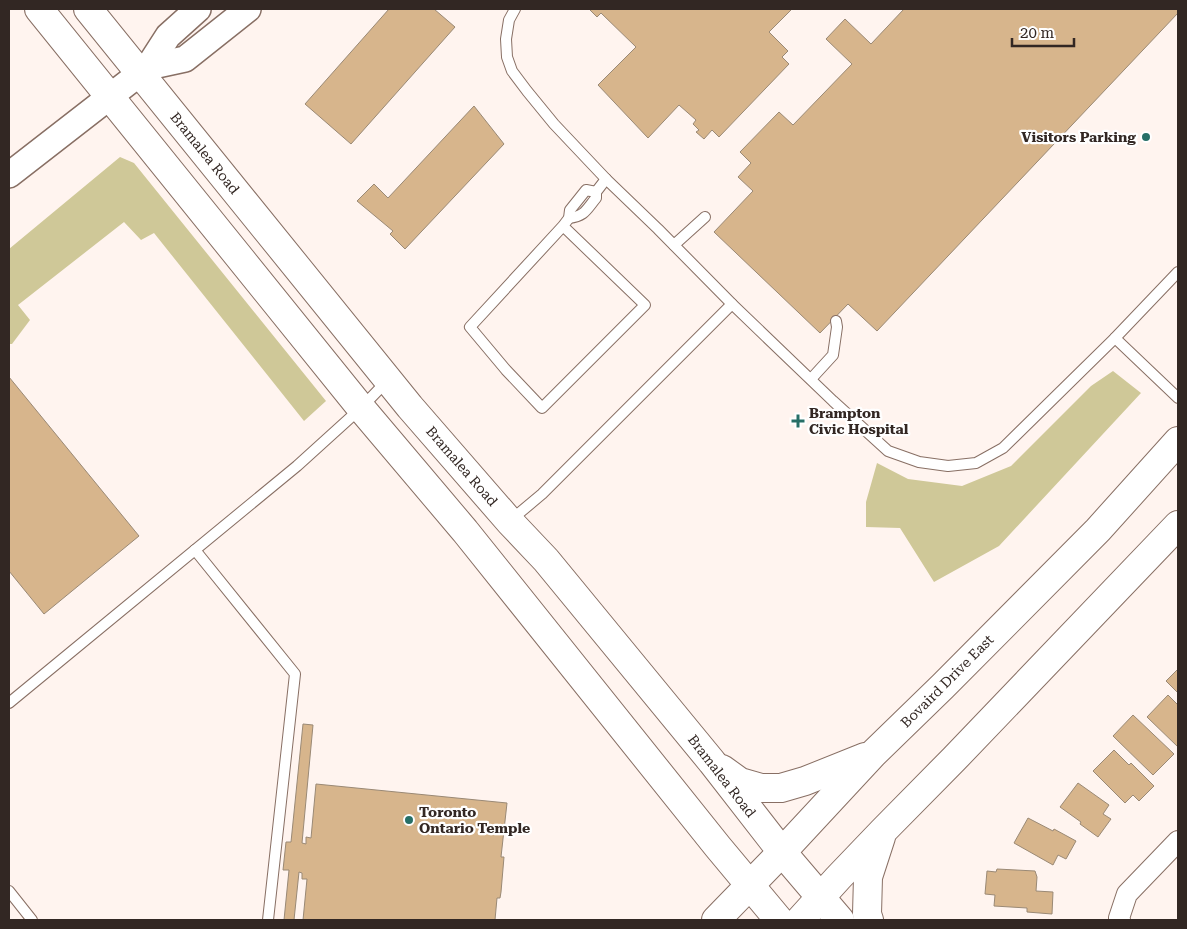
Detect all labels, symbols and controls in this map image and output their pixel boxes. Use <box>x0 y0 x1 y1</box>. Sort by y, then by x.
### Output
scale bar <box>1012 15 1074 47</box>
text: 20 m <box>1020 24 1055 42</box>
street label: Bramalea Road <box>167 109 243 197</box>
place label: Visitors Parking <box>1021 129 1136 145</box>
marker: Visitors Parking <box>1140 131 1152 143</box>
place label: Brampton Civic Hospital <box>809 405 909 437</box>
marker: Brampton Civic Hospital <box>791 414 805 428</box>
street label: Bramalea Road <box>423 423 501 509</box>
street label: Bovaird Drive East <box>897 631 997 731</box>
street label: Bramalea Road <box>685 732 759 820</box>
place label: Toronto Ontario Temple <box>419 804 530 836</box>
marker: Toronto Ontario Temple <box>403 814 415 826</box>

